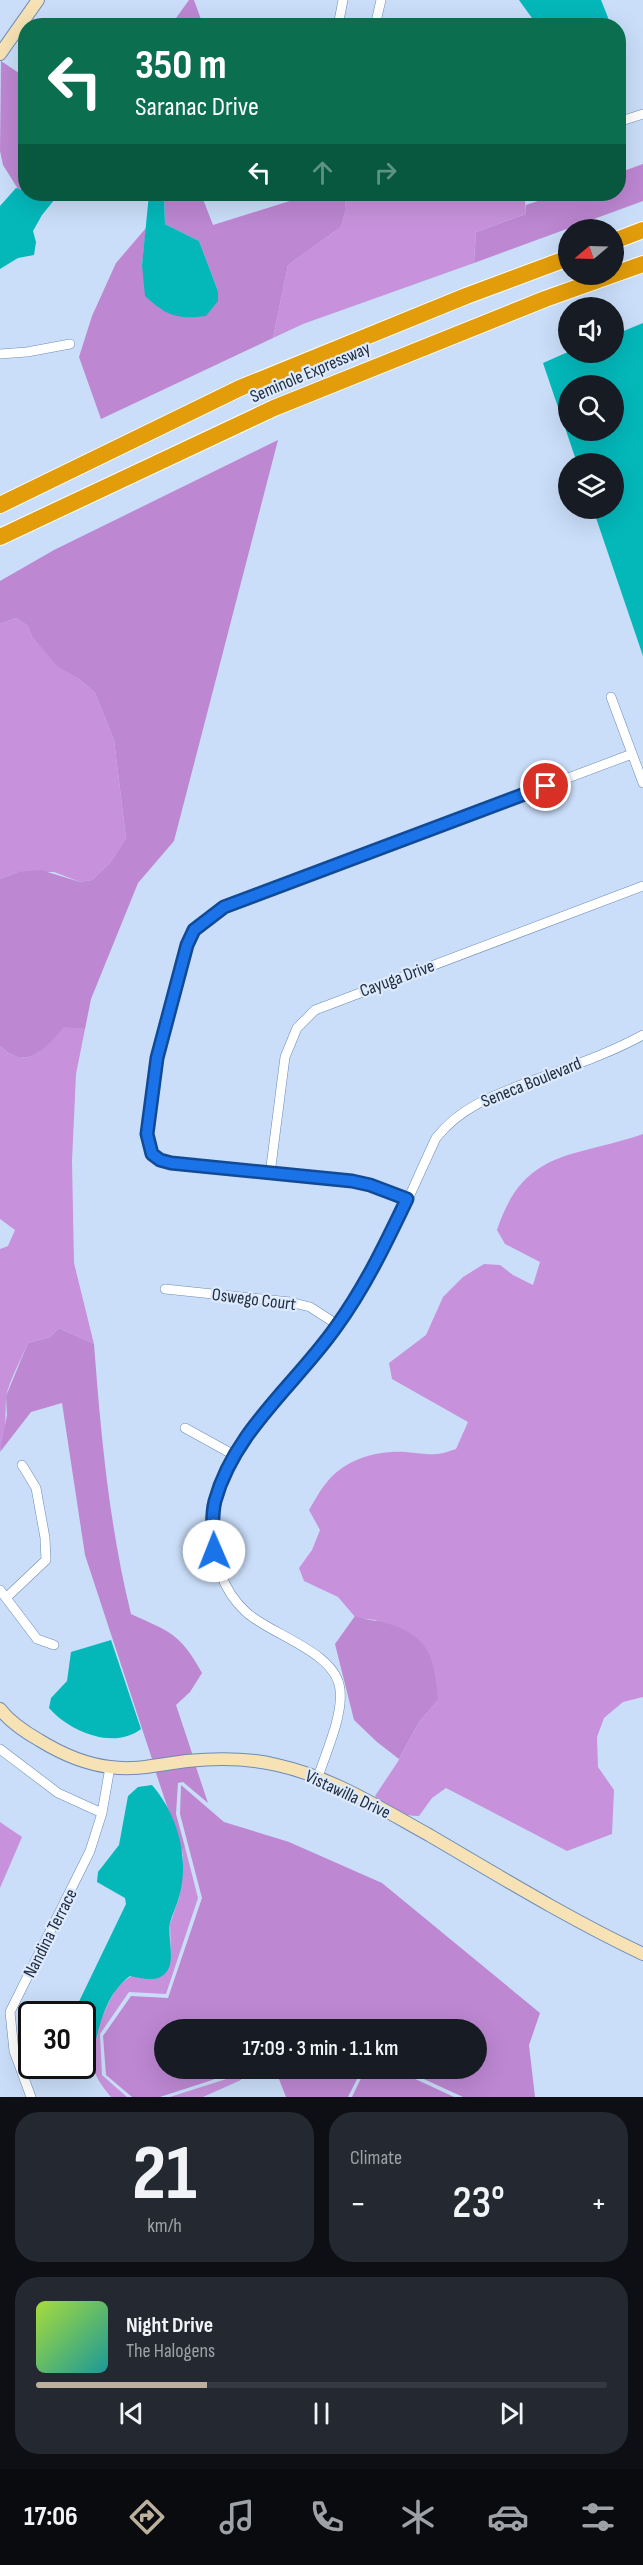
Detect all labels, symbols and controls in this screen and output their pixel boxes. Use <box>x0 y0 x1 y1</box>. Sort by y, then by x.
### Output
text: 350 m <box>135 40 227 91</box>
icon: left <box>36 42 114 120</box>
text: Saranac Drive <box>135 91 259 123</box>
icon: left <box>243 156 276 189</box>
icon: ahead <box>306 156 339 189</box>
icon: right <box>369 156 402 189</box>
north arrow <box>558 219 624 285</box>
map controls <box>558 219 624 519</box>
button: sound <box>558 297 624 363</box>
street label: Seminole Expressway <box>247 338 374 407</box>
button: search <box>558 375 624 441</box>
button: layers <box>558 453 624 519</box>
pin <box>520 760 571 811</box>
icon: arrive <box>529 769 562 802</box>
street label: Cayuga Drive <box>357 955 437 1002</box>
street label: Seneca Boulevard <box>478 1053 584 1112</box>
street label: Oswego Court <box>211 1284 298 1315</box>
position arrow <box>182 1519 246 1583</box>
street label: Vistawilla Drive <box>302 1766 394 1823</box>
street label: Nandina Terrace <box>19 1885 82 1981</box>
speed limit sign: 30 <box>18 2001 96 2079</box>
text: 17:09 · 3 min · 1.1 km <box>243 2035 398 2062</box>
text: 21 <box>132 2128 197 2221</box>
text: Climate <box>350 2146 402 2170</box>
text: 23° <box>452 2176 505 2231</box>
text: − <box>350 2184 366 2224</box>
text: + <box>591 2184 607 2224</box>
text: km/h <box>147 2214 182 2238</box>
text: Night Drive <box>126 2312 213 2339</box>
text: The Halogens <box>126 2339 215 2363</box>
icon: previous <box>115 2397 148 2430</box>
icon: pause <box>305 2397 338 2430</box>
icon: next <box>495 2397 528 2430</box>
icon: directions <box>126 2496 168 2538</box>
icon: music <box>216 2496 258 2538</box>
icon: phone <box>306 2496 348 2538</box>
icon: climate <box>397 2496 439 2538</box>
icon: car <box>487 2496 529 2538</box>
icon: filters <box>577 2496 619 2538</box>
text: 17:06 <box>24 2501 78 2533</box>

